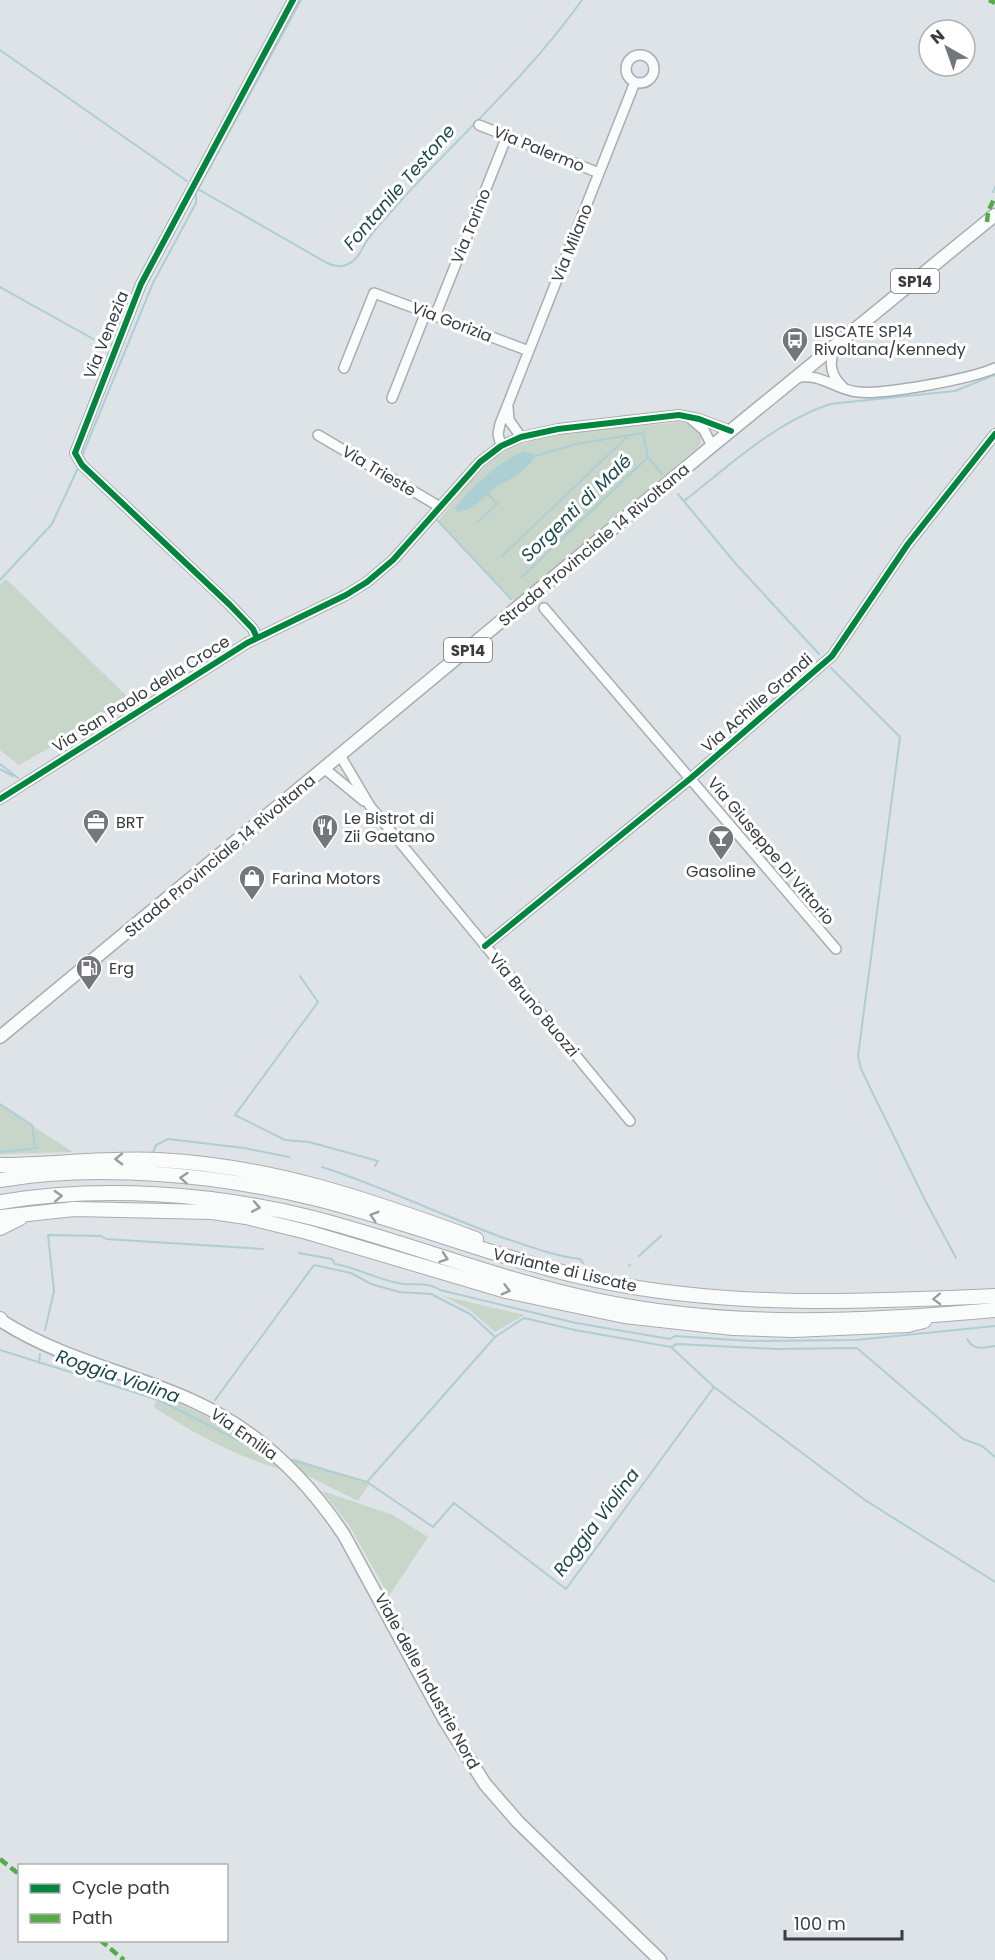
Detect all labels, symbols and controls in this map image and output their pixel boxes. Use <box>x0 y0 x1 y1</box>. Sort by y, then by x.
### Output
north arrow <box>917 18 977 78</box>
text: N <box>926 24 950 50</box>
water label: Fontanile Testone <box>337 119 461 255</box>
street label: Via Palermo <box>490 120 588 178</box>
street label: Via Torino <box>446 185 496 267</box>
street label: Via Milano <box>546 200 598 286</box>
road number: SP14 <box>891 269 939 293</box>
street label: Via Venezia <box>78 288 134 382</box>
street label: Via Gorizia <box>408 296 496 348</box>
place label: LISCATE SP14 Rivoltana/Kennedy <box>814 320 966 361</box>
bus stop icon: LISCATE SP14 Rivoltana/Kennedy <box>780 325 810 363</box>
street label: Via Trieste <box>338 440 420 502</box>
water label: Sorgenti di Malé <box>515 449 637 567</box>
street label: Strada Provinciale 14 Rivoltana <box>493 458 695 632</box>
street label: Via San Paolo della Croce <box>48 630 234 758</box>
road number: SP14 <box>444 638 492 662</box>
street label: Via Achille Grandi <box>696 648 818 758</box>
street label: Strada Provinciale 14 Rivoltana <box>119 769 321 943</box>
street label: Via Giuseppe Di Vittorio <box>702 772 840 930</box>
office icon: BRT <box>81 807 111 845</box>
place label: Le Bistrot di Zii Gaetano <box>344 807 435 848</box>
place label: BRT <box>116 811 145 834</box>
restaurant icon: Le Bistrot di Zii Gaetano <box>310 812 340 850</box>
bar icon: Gasoline <box>706 823 736 861</box>
place label: Gasoline <box>686 860 756 883</box>
shop icon: Farina Motors <box>237 863 267 901</box>
place label: Farina Motors <box>272 867 381 890</box>
street label: Via Bruno Buozzi <box>484 948 584 1062</box>
fuel station icon: Erg <box>74 953 104 991</box>
place label: Erg <box>109 957 134 980</box>
one-way arrow <box>114 1153 123 1165</box>
one-way arrow <box>179 1172 188 1185</box>
one-way arrow <box>54 1189 63 1202</box>
one-way arrow <box>250 1200 260 1213</box>
one-way arrow <box>369 1211 380 1223</box>
street label: Variante di Liscate <box>491 1242 639 1298</box>
one-way arrow <box>438 1251 449 1264</box>
one-way arrow <box>500 1283 510 1296</box>
one-way arrow <box>932 1292 941 1305</box>
water label: Roggia Violina <box>53 1343 183 1409</box>
street label: Via Emilia <box>206 1402 282 1466</box>
water label: Roggia Violina <box>547 1463 645 1581</box>
street label: Viale delle Industrie Nord <box>369 1589 485 1773</box>
legend <box>18 1864 228 1942</box>
text: Cycle path <box>72 1875 170 1900</box>
scale bar <box>785 1903 902 1941</box>
text: Path <box>72 1905 113 1930</box>
text: 100 m <box>794 1911 846 1936</box>

